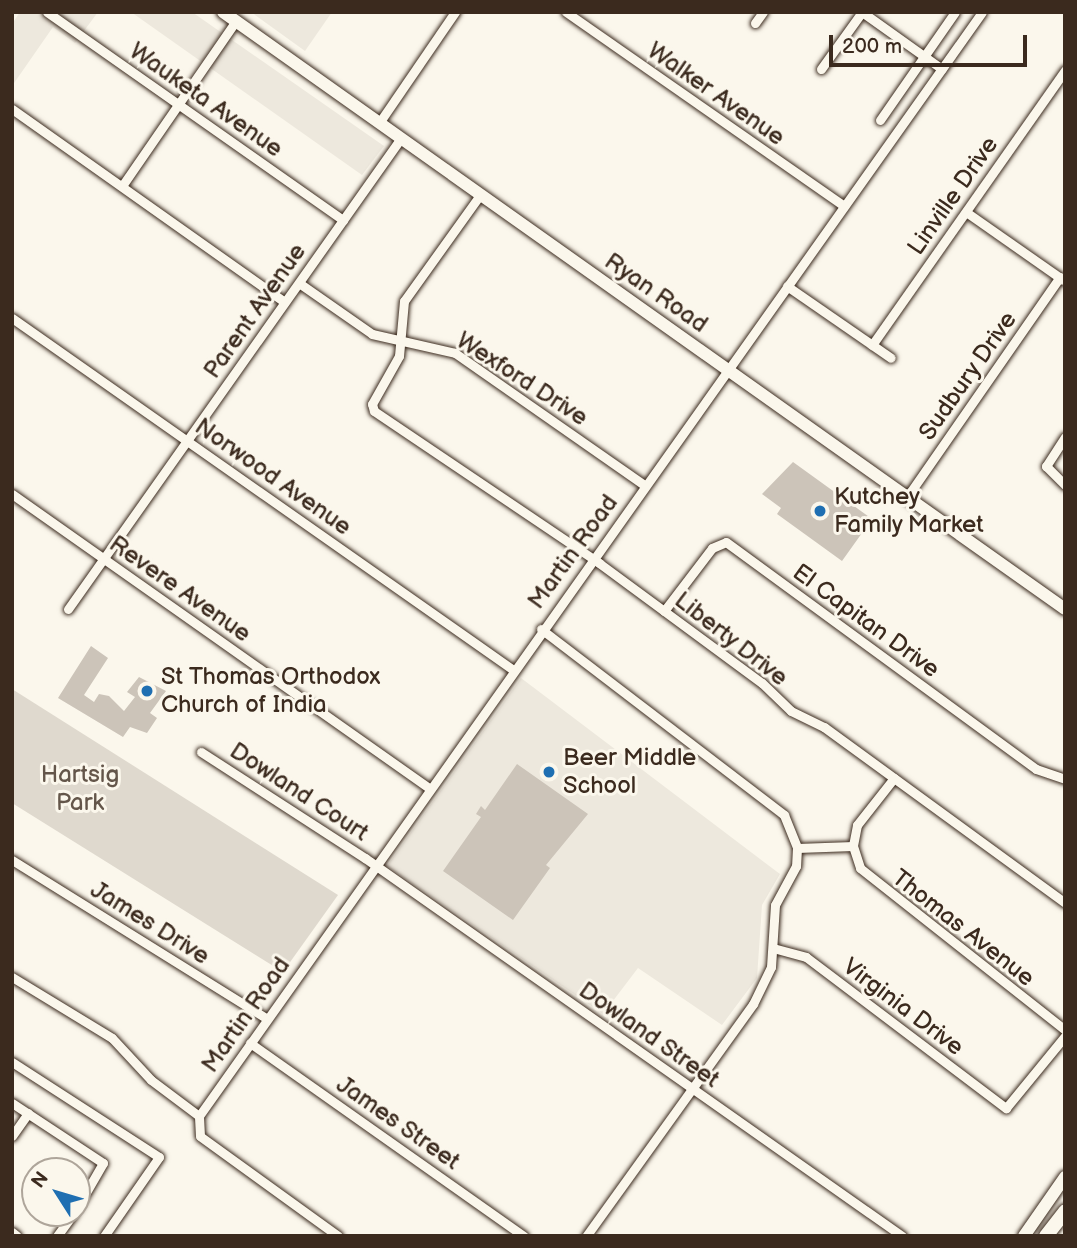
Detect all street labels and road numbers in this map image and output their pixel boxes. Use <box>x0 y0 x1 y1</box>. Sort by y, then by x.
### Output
street label: Wauketa Avenue <box>124 36 288 164</box>
street label: Walker Avenue <box>642 36 790 152</box>
street label: Linville Drive <box>902 131 1004 261</box>
street label: Parent Avenue <box>198 238 312 384</box>
street label: Ryan Road <box>599 247 713 339</box>
street label: Sudbury Drive <box>913 306 1023 446</box>
street label: Wexford Drive <box>451 326 593 432</box>
street label: Norwood Avenue <box>189 412 357 542</box>
street label: Martin Road <box>522 489 624 615</box>
street label: Revere Avenue <box>104 530 256 648</box>
street label: El Capitan Drive <box>787 558 945 684</box>
street label: Liberty Drive <box>668 585 794 693</box>
street label: Dowland Court <box>224 737 374 847</box>
street label: Thomas Avenue <box>886 863 1040 993</box>
street label: James Drive <box>85 875 215 971</box>
street label: Martin Road <box>196 952 296 1078</box>
street label: Virginia Drive <box>837 952 969 1062</box>
street label: Dowland Street <box>573 976 725 1094</box>
street label: James Street <box>331 1070 465 1176</box>

